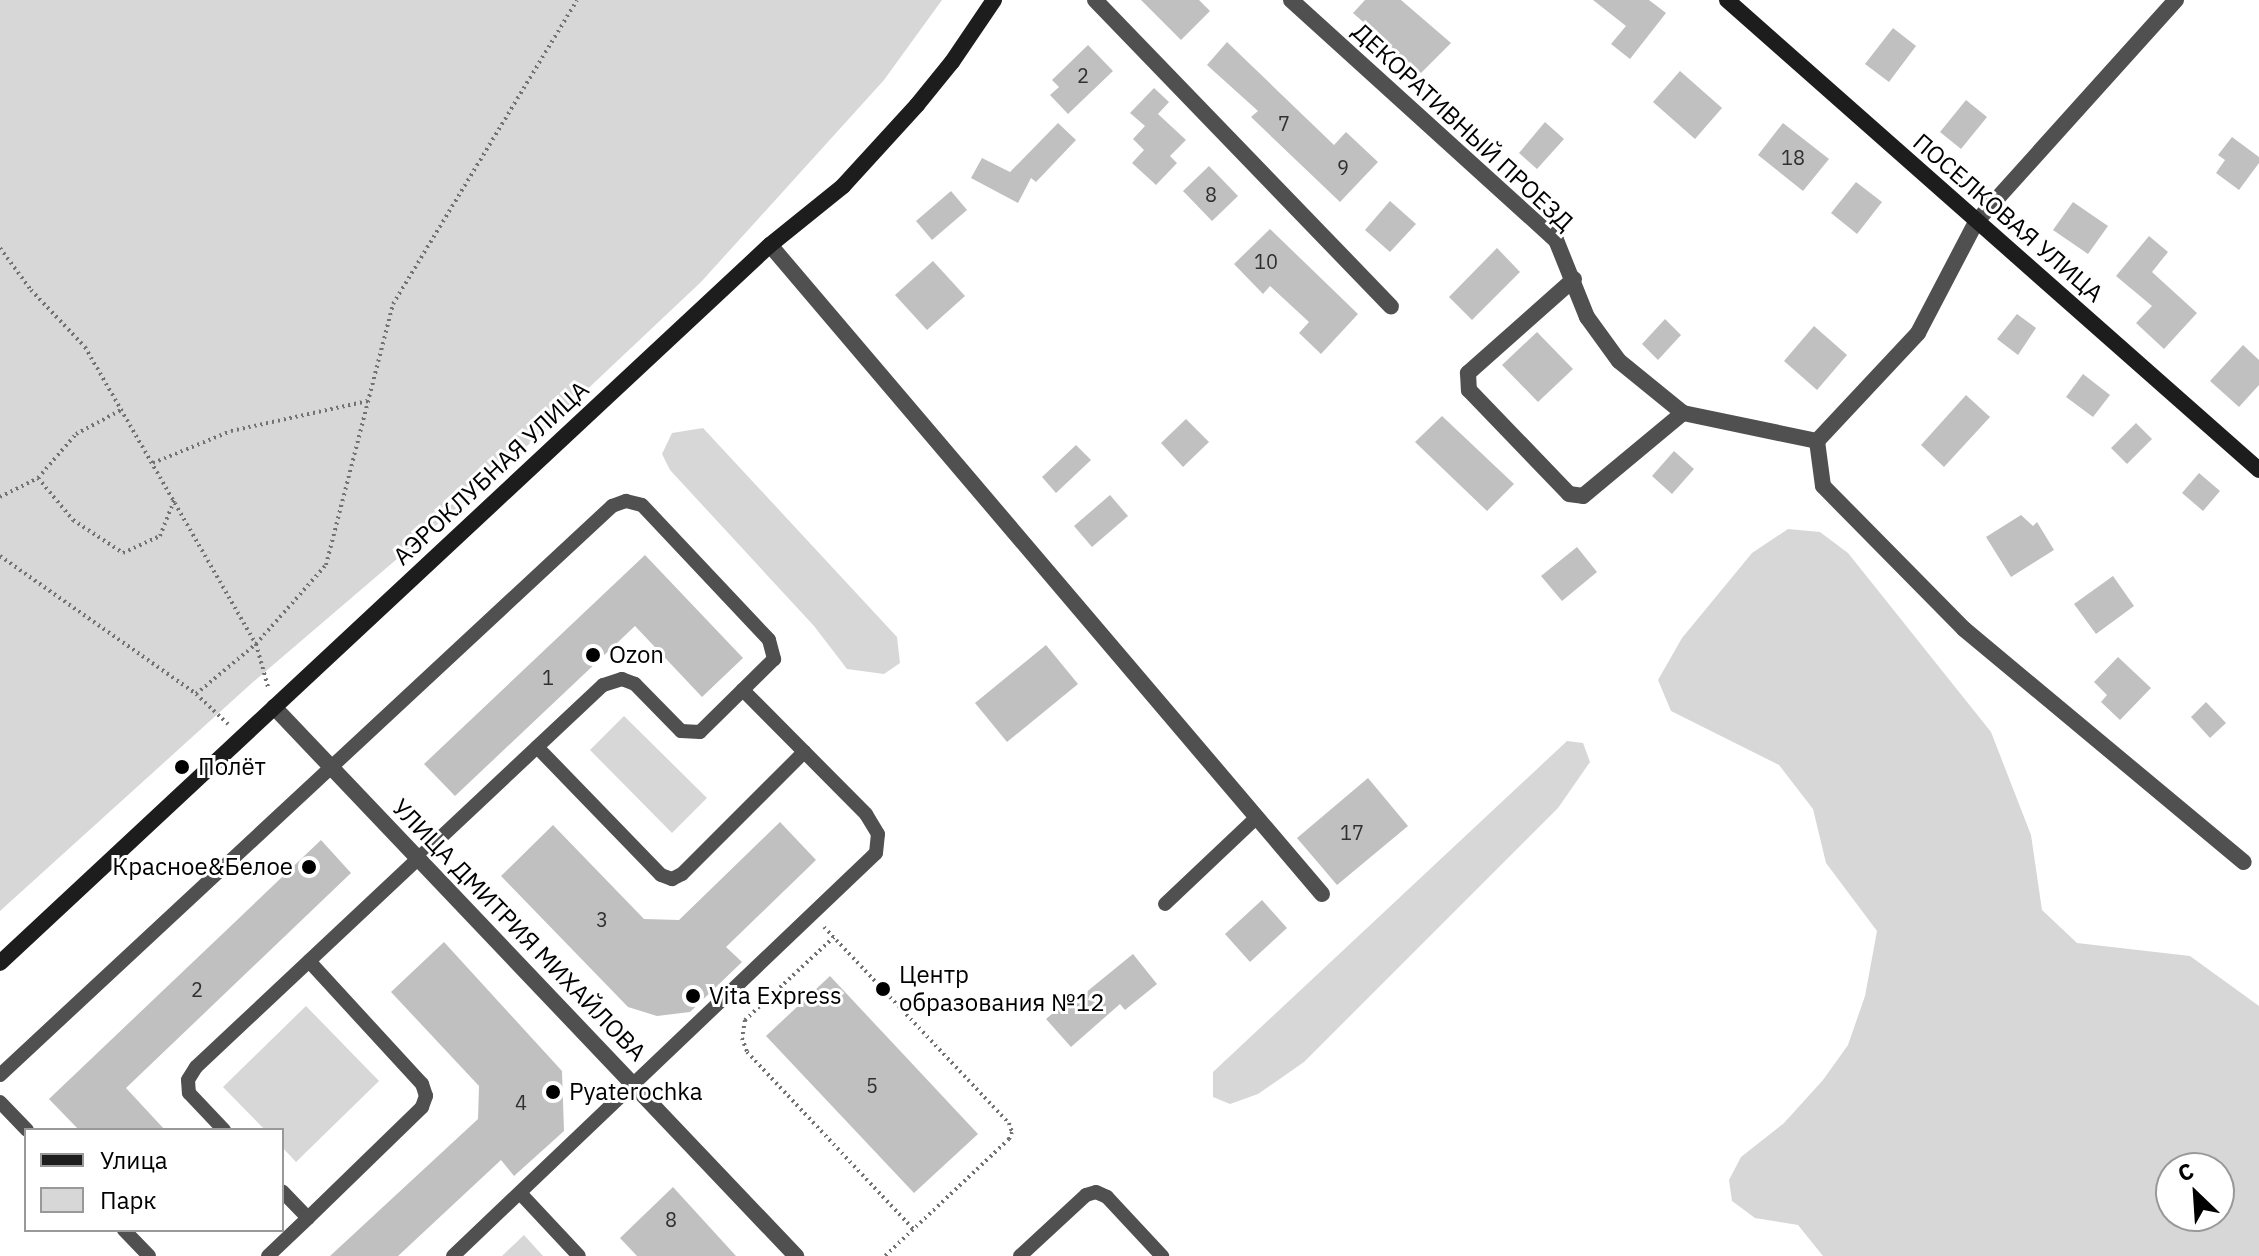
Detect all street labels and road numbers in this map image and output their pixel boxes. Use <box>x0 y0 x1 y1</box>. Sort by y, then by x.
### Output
street label: ДЕКОРАТИВНЫЙ ПРОЕЗД <box>1347 17 1579 237</box>
street label: ПОСЕЛКОВАЯ УЛИЦА <box>1907 128 2109 308</box>
street label: АЭРОКЛУБНАЯ УЛИЦА <box>387 375 595 571</box>
street label: УЛИЦА ДМИТРИЯ МИХАЙЛОВА <box>386 793 652 1067</box>

